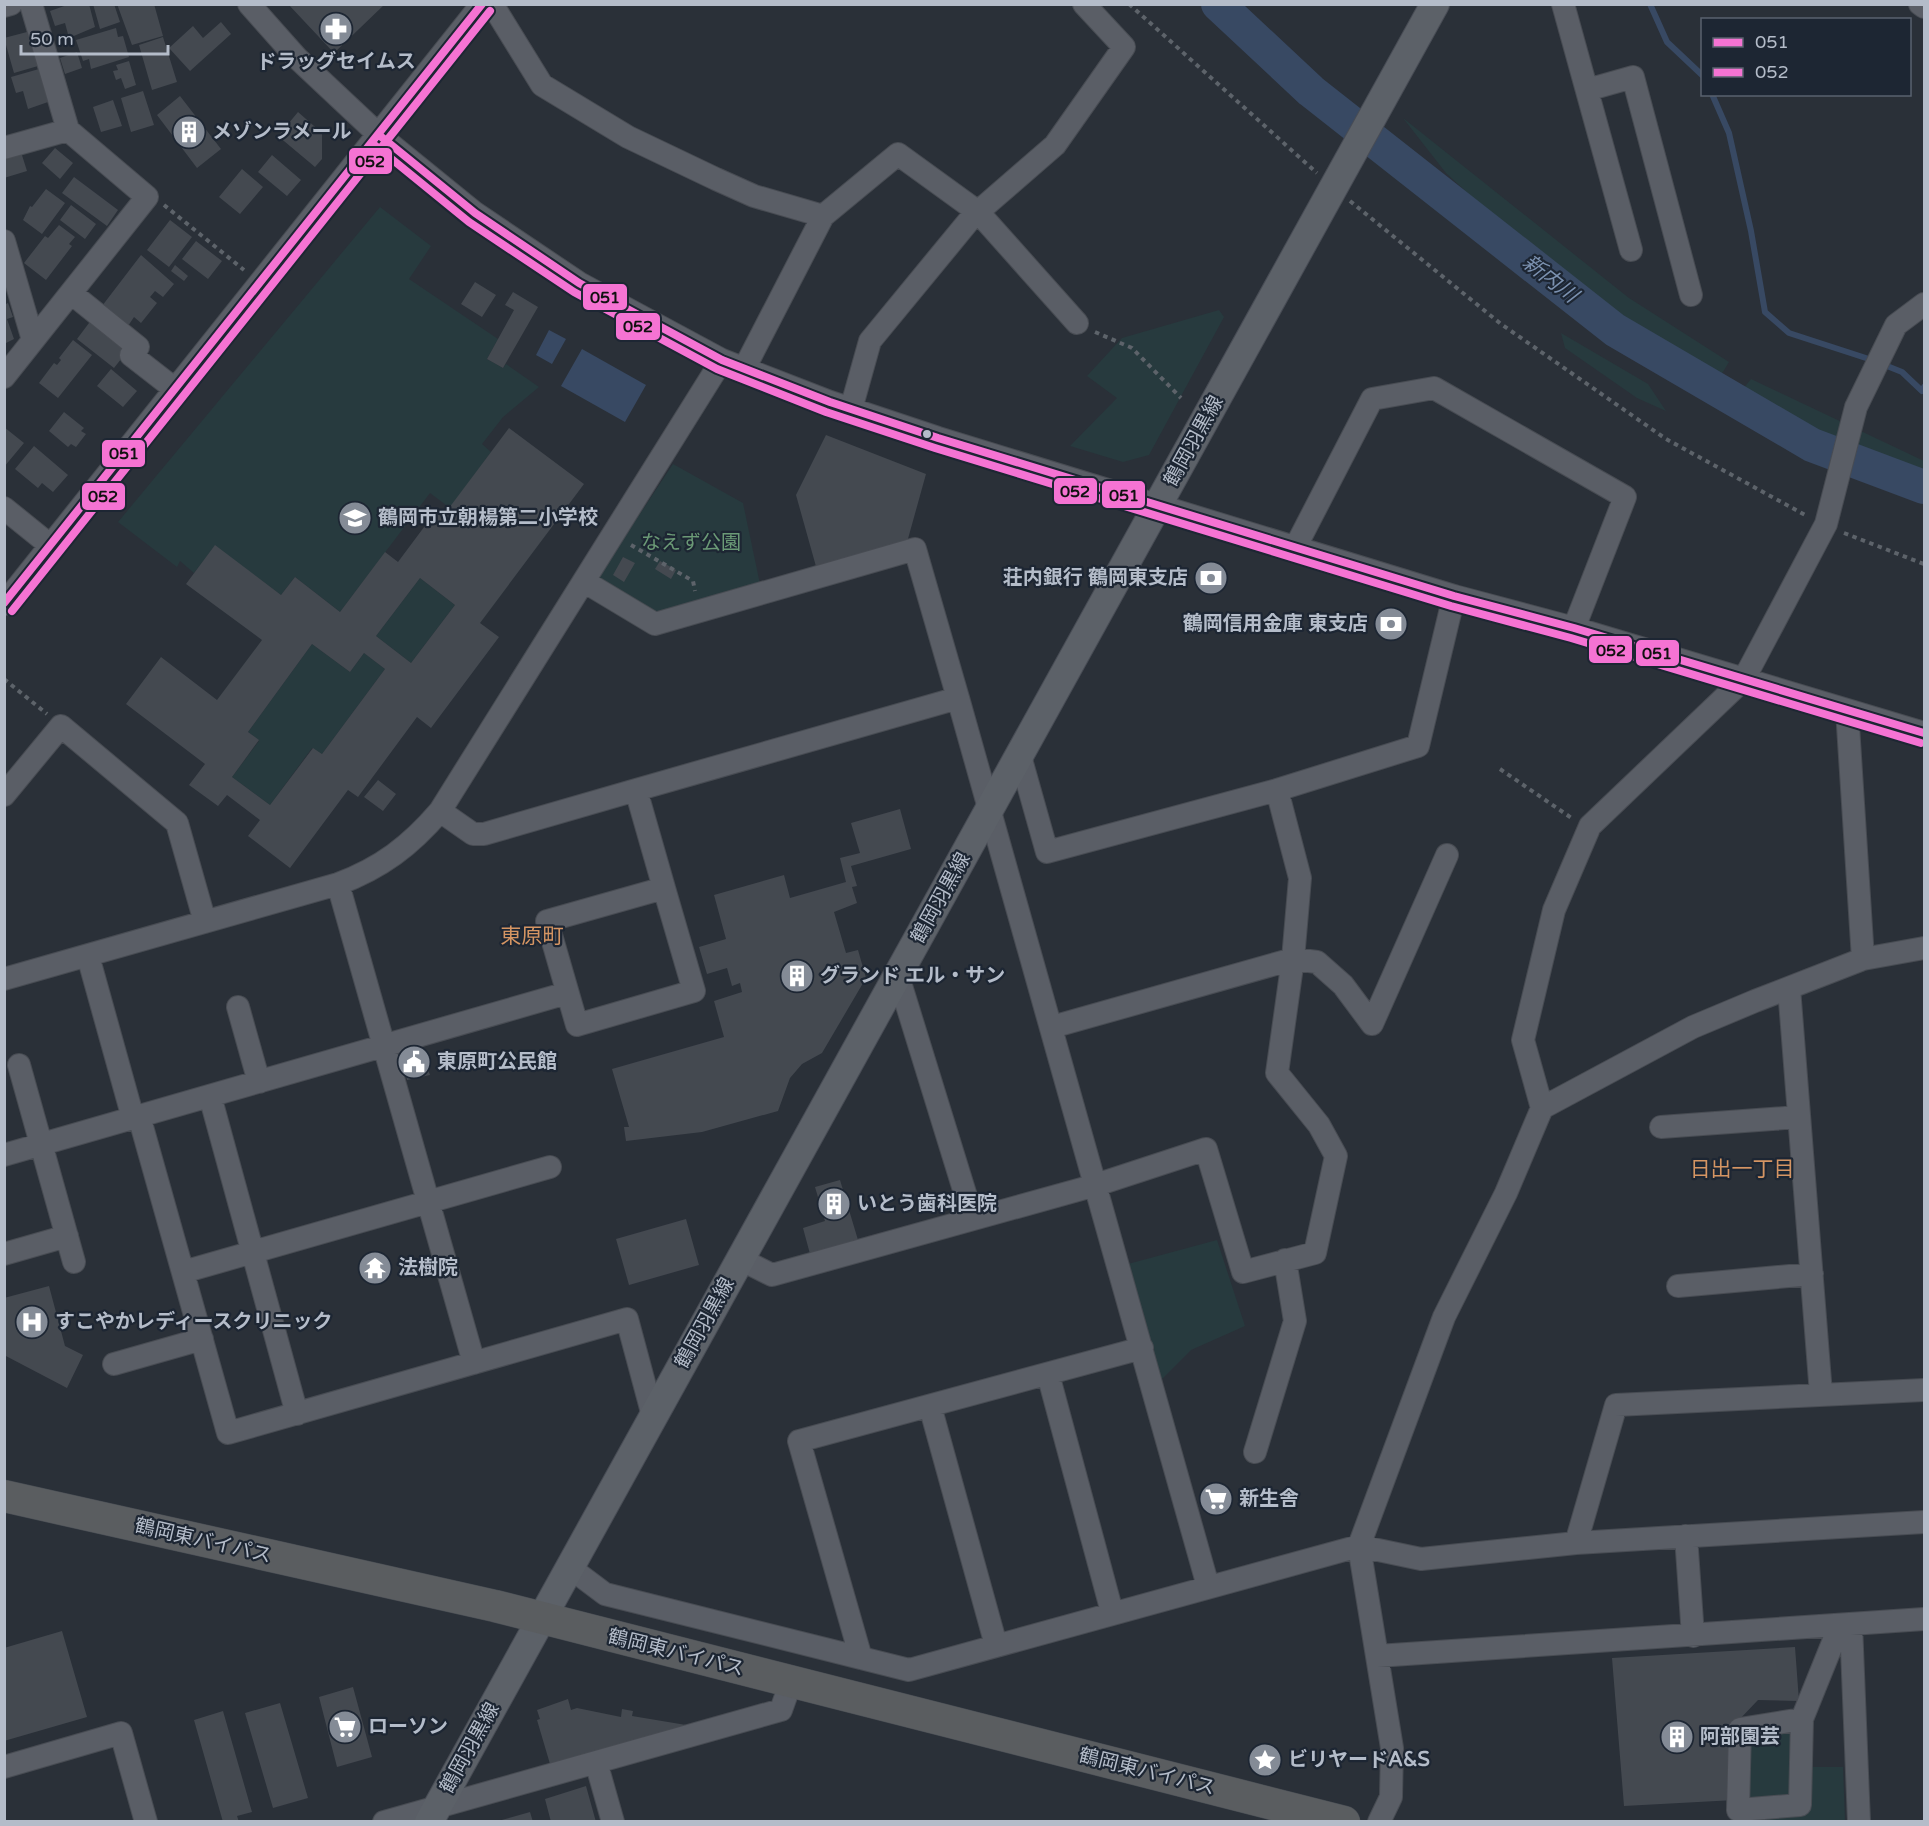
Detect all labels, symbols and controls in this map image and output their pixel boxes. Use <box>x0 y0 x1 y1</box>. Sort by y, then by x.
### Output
pharmacy icon: ドラッグセイムス <box>318 11 354 47</box>
scale bar <box>21 18 168 56</box>
legend <box>1701 18 1911 96</box>
text: 50 m <box>30 28 74 50</box>
text: 051 <box>1755 31 1789 53</box>
place label: ドラッグセイムス <box>256 50 416 74</box>
text: 052 <box>1755 61 1789 83</box>
building icon: メゾンラメール <box>171 114 207 150</box>
place label: メゾンラメール <box>212 120 351 144</box>
line badge: 052 <box>348 147 393 175</box>
text: 052 <box>355 152 385 172</box>
water label: 新内川 <box>1517 250 1584 309</box>
line badge: 051 <box>582 283 628 311</box>
text: 051 <box>590 288 620 308</box>
line badge: 052 <box>615 312 661 341</box>
text: 052 <box>623 317 653 337</box>
street label: 鶴岡羽黒線 <box>1159 391 1229 491</box>
unlabelled marker <box>921 428 933 440</box>
line badge: 051 <box>101 439 146 468</box>
text: 051 <box>109 444 139 464</box>
line badge: 052 <box>1053 477 1098 505</box>
line badge: 051 <box>1101 480 1146 509</box>
line badge: 052 <box>81 482 126 511</box>
text: 052 <box>1060 482 1090 502</box>
text: 051 <box>1109 486 1139 506</box>
text: 052 <box>88 487 118 507</box>
school or university icon: 鶴岡市立朝楊第二小学校 <box>337 500 373 536</box>
place label: 鶴岡市立朝楊第二小学校 <box>378 506 598 530</box>
park label: なえず公園 <box>641 531 741 555</box>
bank icon: 荘内銀行 鶴岡東支店 <box>1193 560 1229 596</box>
place label: 荘内銀行 鶴岡東支店 <box>1003 566 1188 590</box>
bank icon: 鶴岡信用金庫 東支店 <box>1373 606 1409 642</box>
place label: 鶴岡信用金庫 東支店 <box>1183 612 1368 636</box>
line badge: 052 <box>1588 635 1633 664</box>
line badge: 051 <box>1635 639 1680 667</box>
text: 052 <box>1596 641 1626 661</box>
text: 051 <box>1642 644 1672 664</box>
street label: 鶴岡羽黒線 <box>906 848 976 948</box>
district label: 東原町 <box>501 924 564 949</box>
building icon: グランド エル・サン <box>779 958 815 994</box>
place label: グランド エル・サン <box>820 964 1005 988</box>
public building icon: 東原町公民館 <box>396 1044 432 1080</box>
place label: 東原町公民館 <box>437 1050 557 1074</box>
district label: 日出一丁目 <box>1690 1157 1795 1182</box>
building icon: いとう歯科医院 <box>816 1186 852 1222</box>
place label: いとう歯科医院 <box>857 1192 997 1216</box>
temple icon: 法樹院 <box>357 1250 393 1286</box>
place label: 法樹院 <box>398 1256 458 1280</box>
street label: 鶴岡羽黒線 <box>670 1273 740 1373</box>
hospital icon: すこやかレディースクリニック <box>14 1304 50 1340</box>
place label: すこやかレディースクリニック <box>55 1310 333 1334</box>
supermarket icon: 新生舎 <box>1198 1481 1234 1517</box>
place label: 新生舎 <box>1239 1487 1299 1511</box>
street label: 鶴岡東バイパス <box>132 1514 274 1568</box>
street label: 鶴岡東バイパス <box>605 1624 747 1682</box>
street label: 鶴岡羽黒線 <box>435 1698 505 1798</box>
supermarket icon: ローソン <box>327 1709 363 1745</box>
place label: ローソン <box>368 1715 448 1739</box>
building icon: 阿部園芸 <box>1659 1719 1695 1755</box>
place label: 阿部園芸 <box>1700 1725 1780 1749</box>
place icon: ビリヤードA&S <box>1247 1742 1283 1778</box>
street label: 鶴岡東バイパス <box>1076 1743 1218 1801</box>
place label: ビリヤードA&S <box>1288 1748 1430 1772</box>

